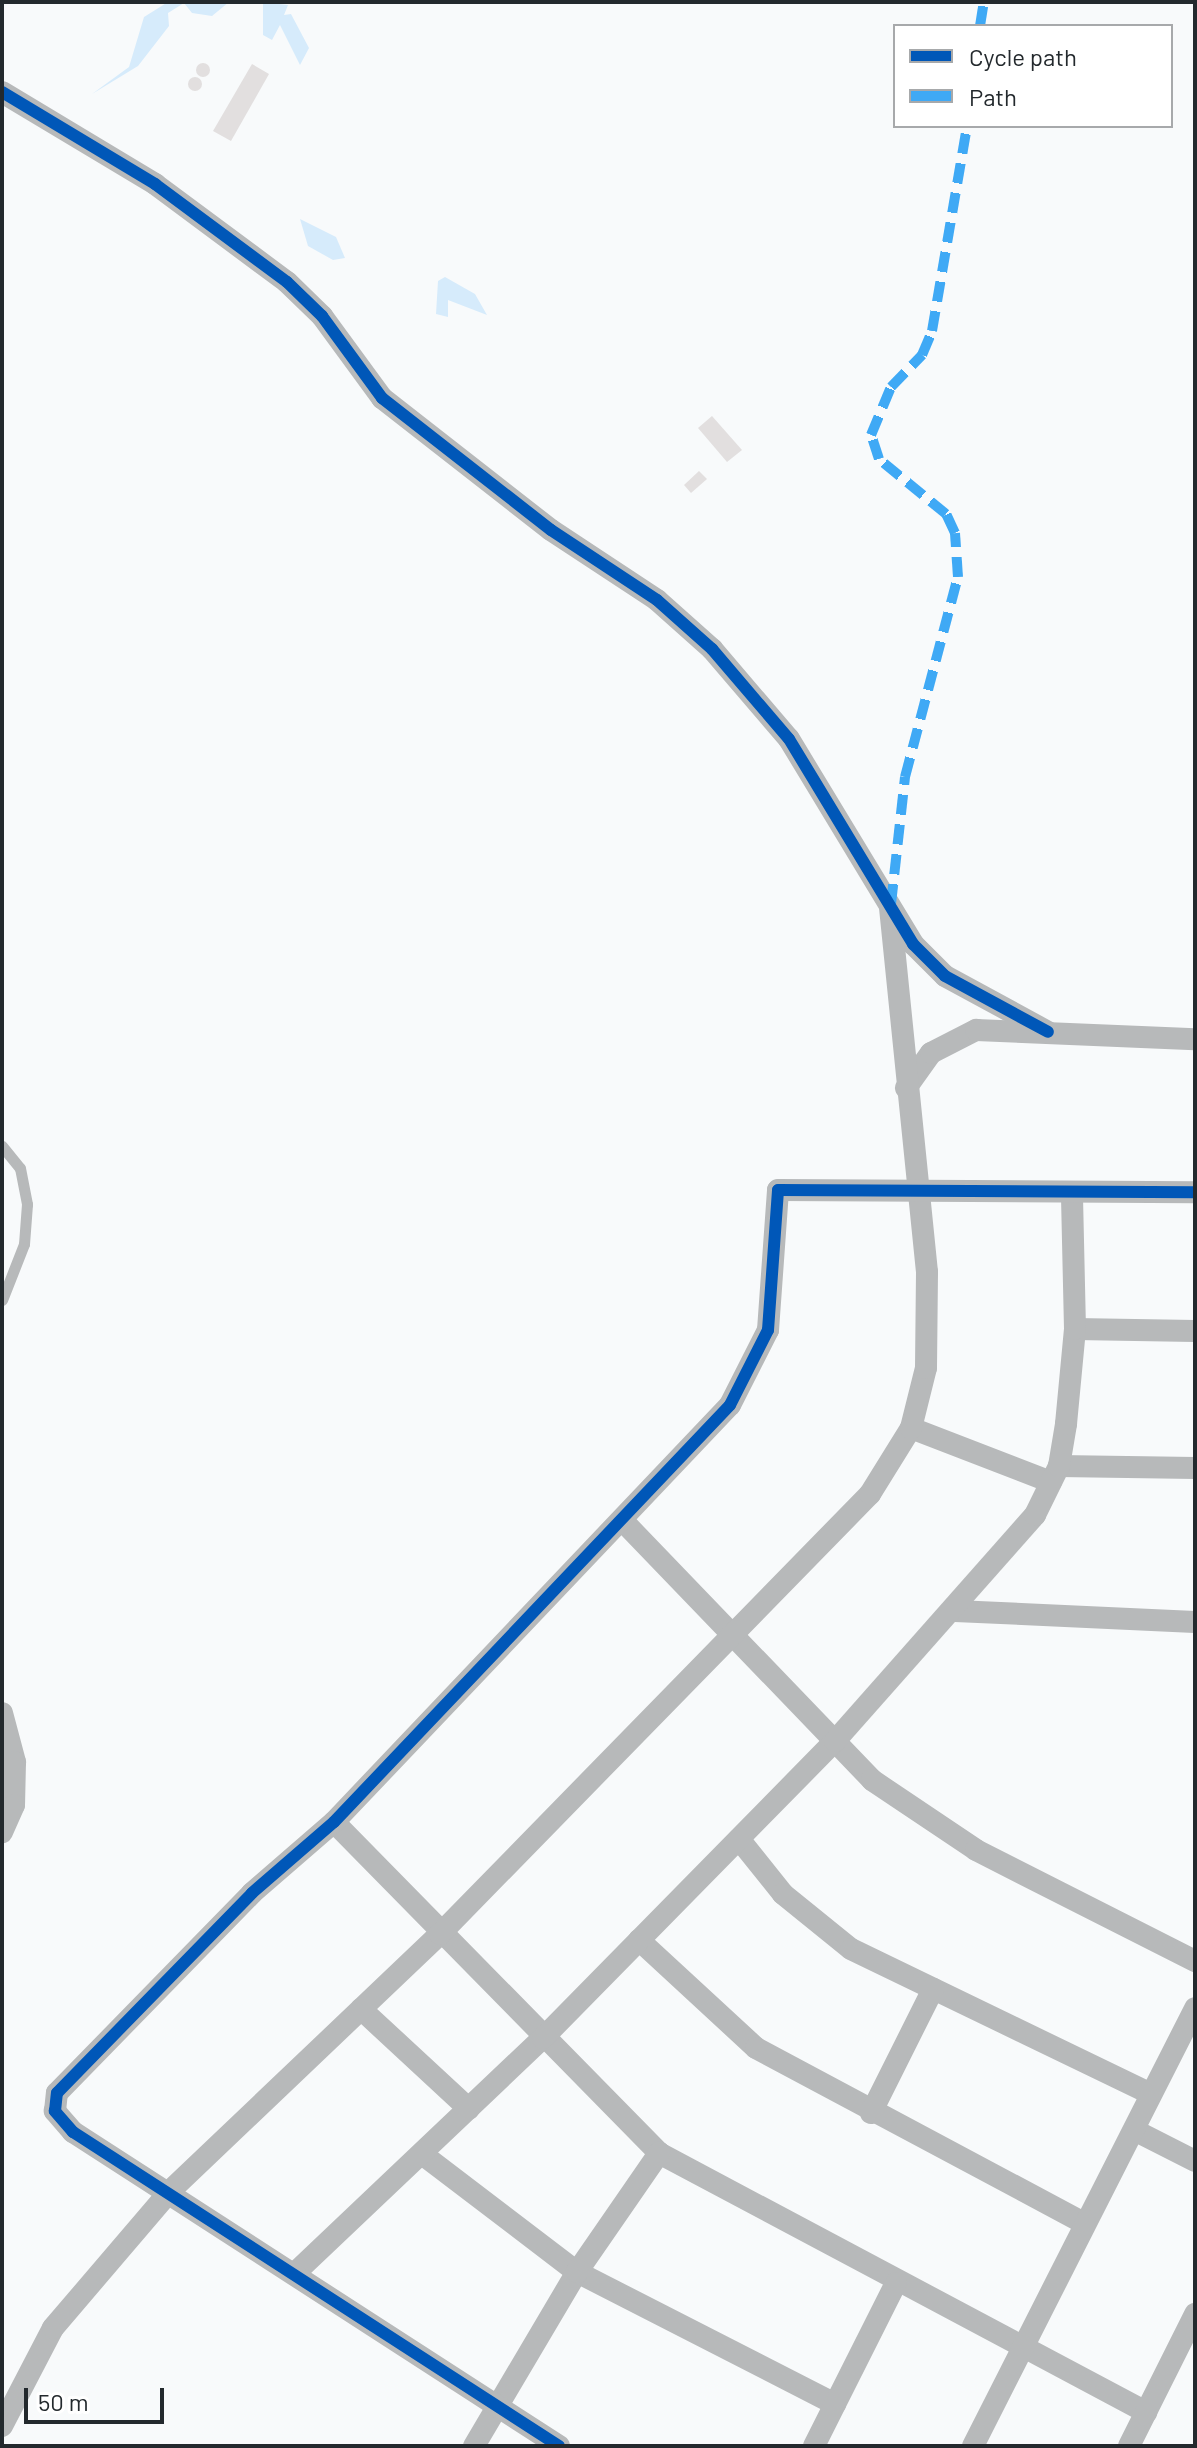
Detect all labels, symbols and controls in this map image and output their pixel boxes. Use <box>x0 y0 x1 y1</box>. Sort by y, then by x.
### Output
legend <box>893 24 1173 128</box>
text: Cycle path <box>969 42 1077 71</box>
text: Path <box>969 82 1017 111</box>
scale bar <box>28 2372 168 2422</box>
text: 50 m <box>38 2387 89 2416</box>

